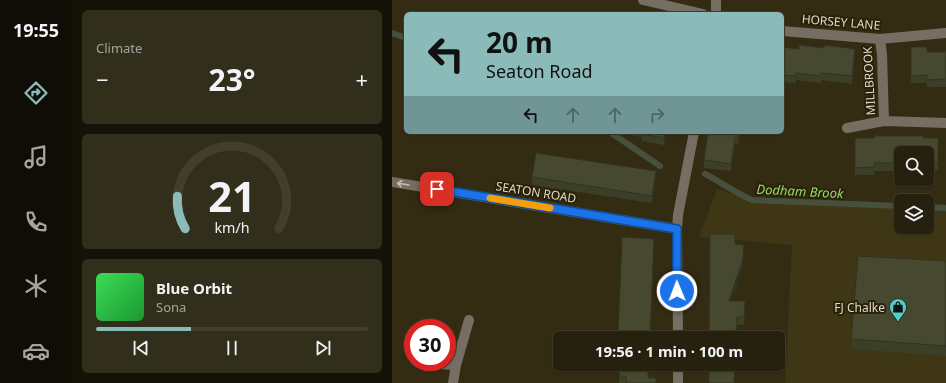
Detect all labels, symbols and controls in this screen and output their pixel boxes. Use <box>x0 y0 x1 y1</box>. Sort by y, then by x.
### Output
street label: HORSEY LANE <box>801 10 881 34</box>
text: 19:55 <box>13 18 59 42</box>
text: 20 m <box>486 23 553 61</box>
icon: left <box>420 28 472 80</box>
text: Climate <box>96 39 142 57</box>
street label: MILLBROOK <box>859 46 879 116</box>
text: 23° <box>208 59 256 100</box>
text: Seaton Road <box>486 59 593 83</box>
text: − <box>96 64 109 94</box>
text: + <box>355 64 368 94</box>
icon: directions <box>22 79 50 107</box>
icon: left <box>520 104 542 126</box>
icon: ahead <box>562 104 584 126</box>
icon: ahead <box>604 104 626 126</box>
icon: right <box>646 104 668 126</box>
icon: music <box>22 143 50 171</box>
map controls <box>894 146 934 234</box>
button: search <box>894 146 934 186</box>
text: 21 <box>208 168 256 224</box>
pin <box>420 172 454 206</box>
street label: SEATON ROAD <box>495 177 578 207</box>
icon: arrive <box>426 178 448 200</box>
one-way arrow <box>397 179 410 187</box>
water label: Dodham Brook <box>756 180 844 202</box>
button: layers <box>894 194 934 234</box>
icon: phone <box>22 208 50 236</box>
text: km/h <box>214 218 250 237</box>
position arrow <box>656 270 698 312</box>
icon: climate <box>22 272 50 300</box>
text: Blue Orbit <box>156 278 232 298</box>
shop icon: FJ Chalke <box>888 297 908 322</box>
text: Sona <box>156 298 186 316</box>
place label: FJ Chalke <box>834 299 885 316</box>
speed limit sign: 30 <box>404 319 456 371</box>
icon: car <box>22 337 50 365</box>
icon: previous <box>130 337 152 359</box>
icon: pause <box>221 337 243 359</box>
icon: next <box>312 337 334 359</box>
text: 19:56 · 1 min · 100 m <box>595 341 743 361</box>

